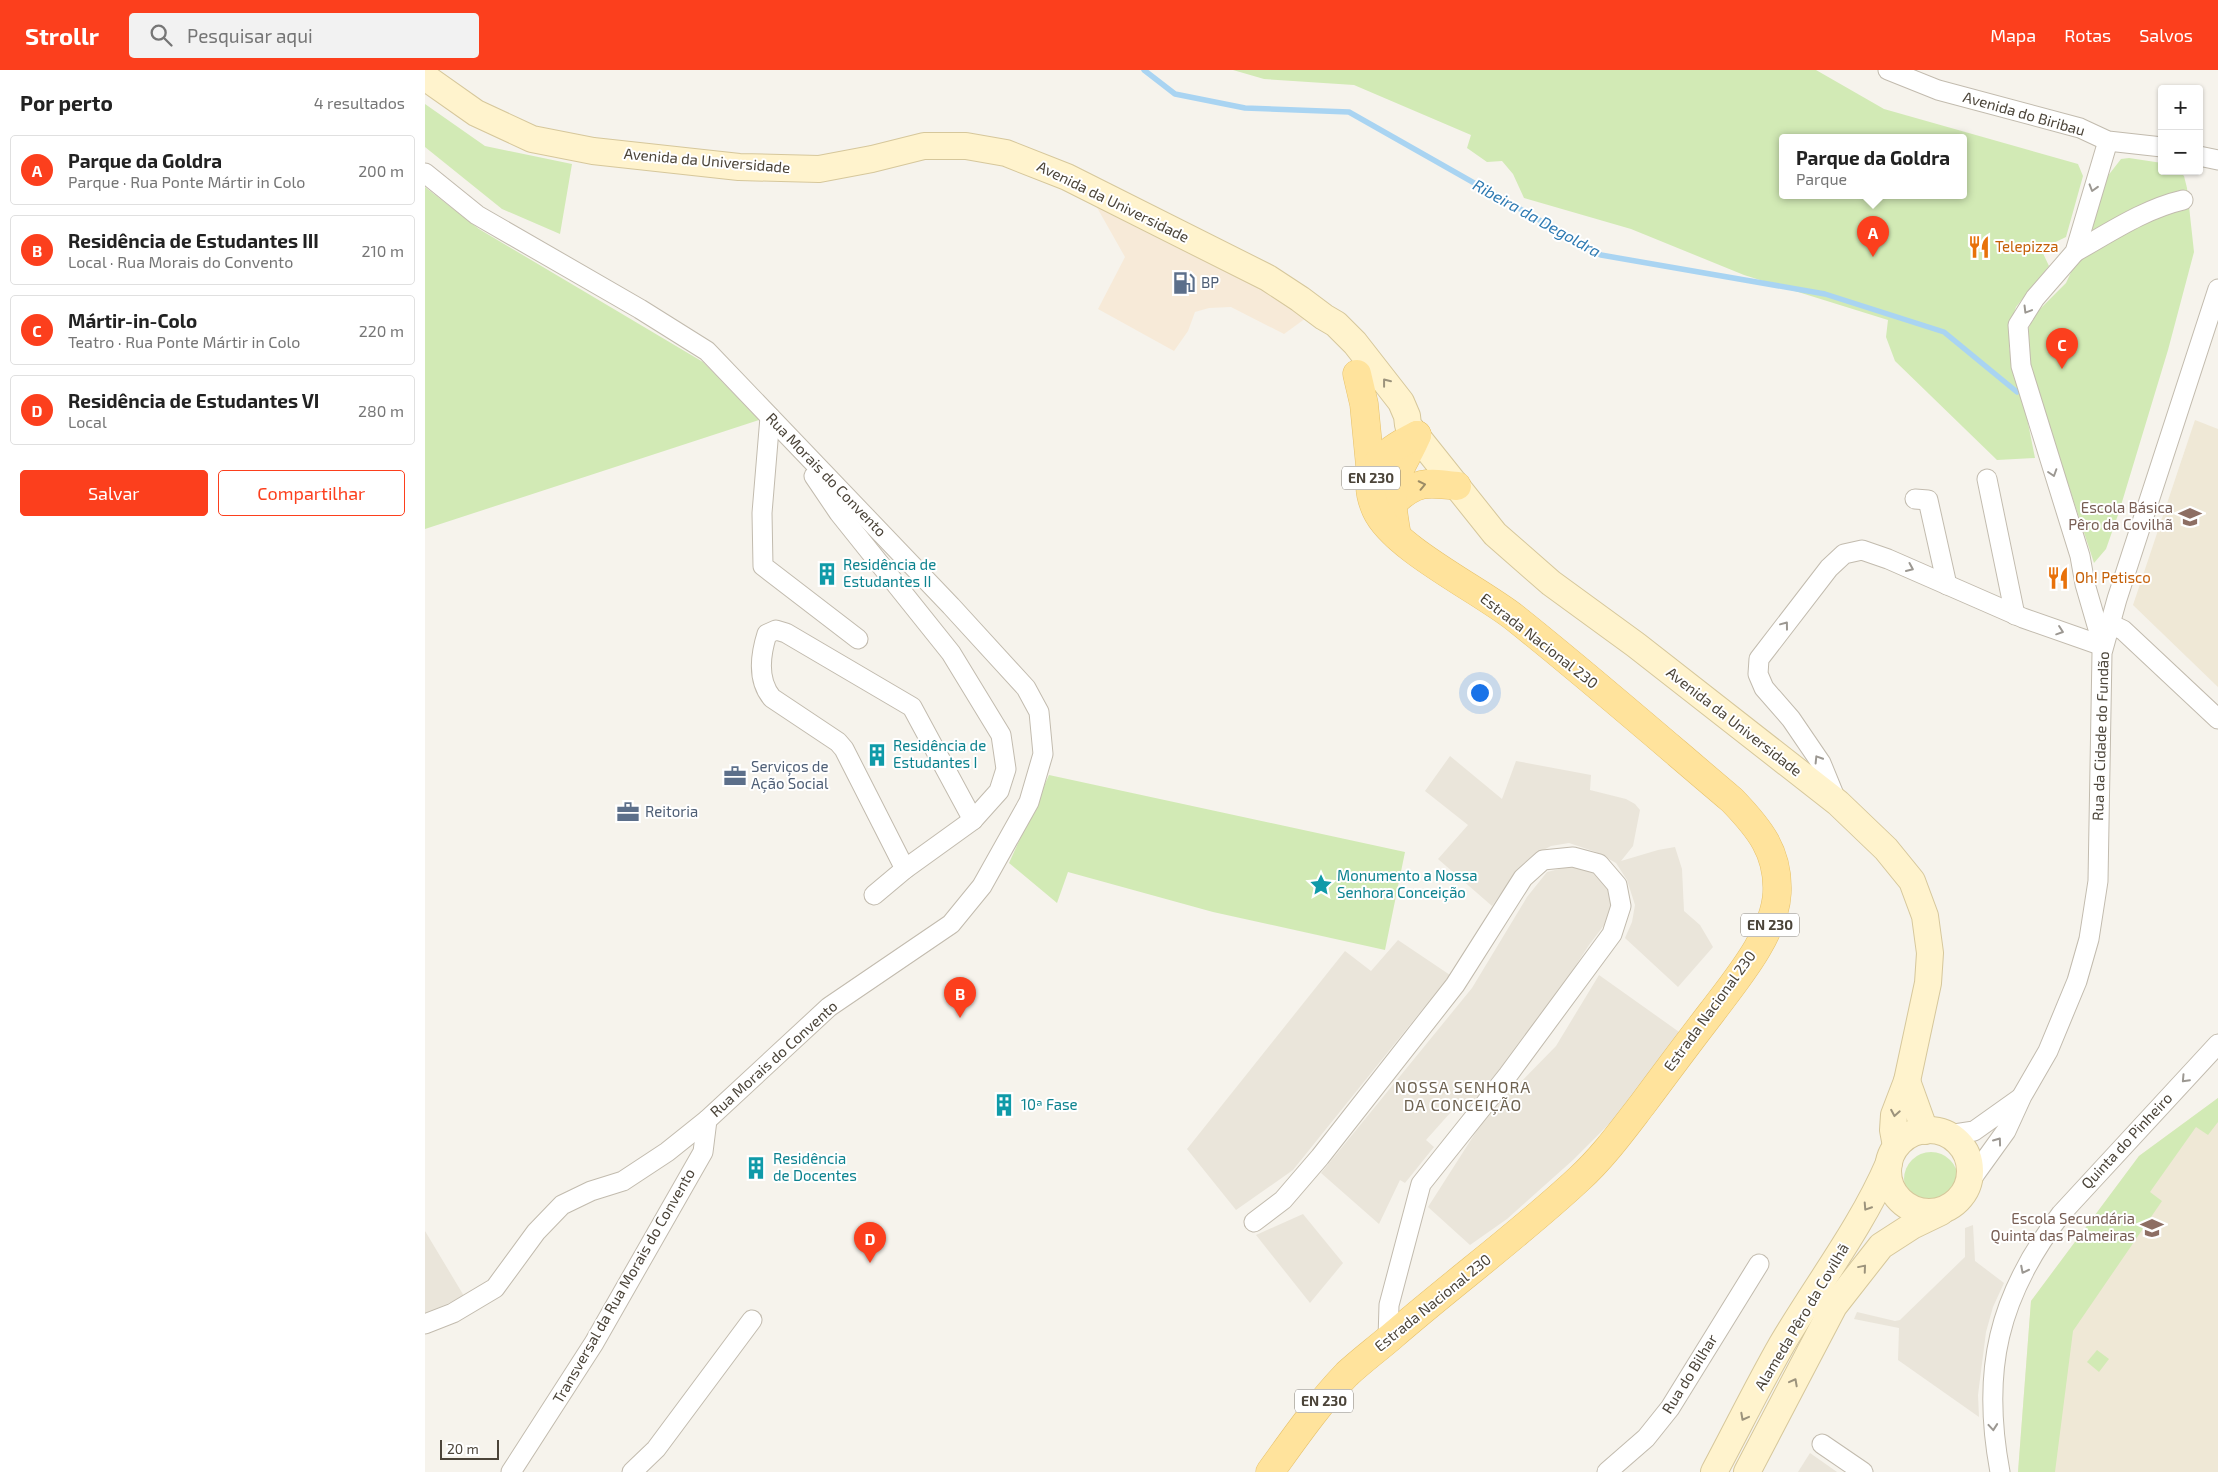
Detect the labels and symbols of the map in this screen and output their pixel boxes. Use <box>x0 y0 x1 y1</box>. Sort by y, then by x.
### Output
street label: Avenida do Biribau <box>1961 87 2087 139</box>
street label: Avenida da Universidade <box>623 144 791 176</box>
street label: Avenida da Universidade <box>1034 156 1192 246</box>
water label: Ribeira da Degoldra <box>1470 175 1604 261</box>
one-way arrow <box>2088 183 2098 191</box>
pin: A <box>1857 216 1889 257</box>
restaurant icon: Telepizza <box>1966 234 1992 260</box>
place label: Telepizza <box>1995 237 2059 255</box>
fuel station icon: BP <box>1171 270 1197 296</box>
place label: BP <box>1201 273 1219 291</box>
one-way arrow <box>2024 305 2034 314</box>
pin: C <box>2046 328 2078 369</box>
one-way arrow <box>1383 379 1392 388</box>
street label: Rua Morais do Convento <box>763 409 891 540</box>
road number: EN 230 <box>1342 466 1400 489</box>
one-way arrow <box>2047 468 2057 477</box>
one-way arrow <box>1418 480 1426 491</box>
place label: Escola Básica Pêro da Covilhã <box>2068 498 2173 533</box>
school or university icon: Escola Básica Pêro da Covilhã <box>2177 504 2203 530</box>
place label: Residência de Estudantes II <box>843 555 936 590</box>
building icon: Residência de Estudantes II <box>814 561 840 587</box>
one-way arrow <box>1905 562 1914 573</box>
restaurant icon: Oh! Petisco <box>2045 565 2071 591</box>
place label: Oh! Petisco <box>2075 568 2151 586</box>
street label: Estrada Nacional 230 <box>1477 589 1602 692</box>
one-way arrow <box>1780 622 1788 631</box>
one-way arrow <box>2055 625 2064 635</box>
street label: Rua da Cidade do Fundão <box>2088 651 2112 821</box>
street label: Avenida da Universidade <box>1663 663 1806 780</box>
your location <box>1467 680 1493 706</box>
place label: Residência de Estudantes I <box>893 736 986 771</box>
building icon: Residência de Estudantes I <box>864 742 890 768</box>
one-way arrow <box>1815 755 1824 764</box>
place label: Serviços de Ação Social <box>751 757 829 793</box>
office icon: Serviços de Ação Social <box>722 763 748 789</box>
office icon: Reitoria <box>615 799 641 825</box>
place label: Reitoria <box>645 802 698 820</box>
place label: Monumento a Nossa Senhora Conceição <box>1337 866 1478 902</box>
place icon: Monumento a Nossa Senhora Conceição <box>1308 872 1334 898</box>
road number: EN 230 <box>1741 914 1799 936</box>
street label: Estrada Nacional 230 <box>1659 947 1759 1074</box>
pin: B <box>944 977 976 1018</box>
street label: Rua Morais do Convento <box>706 996 841 1120</box>
one-way arrow <box>2182 1074 2191 1083</box>
district label: NOSSA SENHORA DA CONCEIÇÃO <box>1395 1077 1531 1115</box>
street label: Quinta do Pinheiro <box>2077 1089 2176 1193</box>
building icon: 10ª Fase <box>991 1092 1017 1118</box>
place label: 10ª Fase <box>1021 1095 1078 1113</box>
one-way arrow <box>1891 1108 1901 1117</box>
one-way arrow <box>1992 1138 2001 1147</box>
place label: Residência de Docentes <box>773 1149 857 1184</box>
building icon: Residência de Docentes <box>743 1155 769 1181</box>
street label: Transversal da Rua Morais do Convento <box>548 1165 698 1406</box>
one-way arrow <box>1864 1201 1874 1210</box>
place label: Escola Secundária Quinta das Palmeiras <box>1991 1209 2135 1245</box>
school or university icon: Escola Secundária Quinta das Palmeiras <box>2139 1215 2165 1241</box>
pin: D <box>854 1222 886 1263</box>
street label: Alameda Pêro da Covilhã <box>1750 1240 1852 1393</box>
street label: Estrada Nacional 230 <box>1370 1250 1494 1355</box>
one-way arrow <box>1858 1265 1866 1274</box>
one-way arrow <box>2020 1265 2030 1274</box>
street label: Rua do Bilhar <box>1658 1330 1721 1417</box>
one-way arrow <box>1788 1379 1798 1388</box>
road number: EN 230 <box>1295 1390 1353 1412</box>
one-way arrow <box>1740 1411 1750 1420</box>
one-way arrow <box>1988 1423 1999 1431</box>
scale bar <box>440 1437 499 1460</box>

